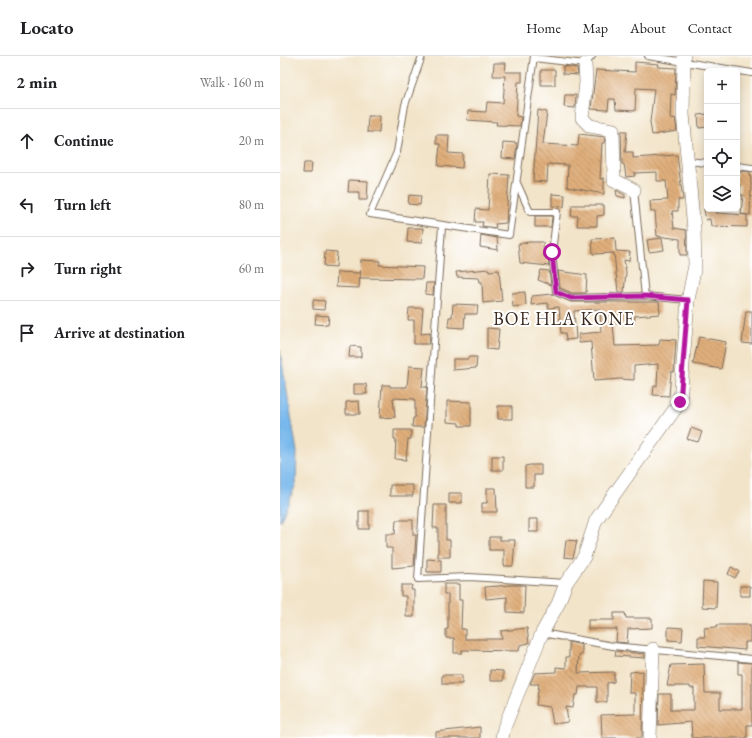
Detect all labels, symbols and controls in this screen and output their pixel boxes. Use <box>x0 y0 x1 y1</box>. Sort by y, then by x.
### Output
text: Locato <box>20 15 74 40</box>
text: Home <box>526 19 561 37</box>
text: Map <box>583 19 608 37</box>
text: About <box>630 19 666 37</box>
text: Contact <box>688 19 732 37</box>
map controls <box>704 68 740 212</box>
button: + <box>704 68 740 104</box>
text: 2 min <box>16 71 57 93</box>
text: Walk · 160 m <box>200 74 264 91</box>
button: − <box>704 104 740 140</box>
icon: ahead <box>16 130 38 152</box>
text: Continue <box>54 131 114 150</box>
text: 20 m <box>239 132 264 149</box>
button: locate <box>704 140 740 176</box>
button: layers <box>704 176 740 212</box>
icon: left <box>16 194 38 216</box>
text: Turn left <box>54 195 111 214</box>
text: 80 m <box>239 196 264 213</box>
route start <box>543 243 561 261</box>
icon: right <box>16 258 38 280</box>
text: Turn right <box>54 259 122 278</box>
text: 60 m <box>239 260 264 277</box>
district label: BOE HLA KONE <box>493 307 635 330</box>
icon: arrive <box>16 322 38 344</box>
text: Arrive at destination <box>54 323 185 342</box>
route end <box>671 393 689 411</box>

